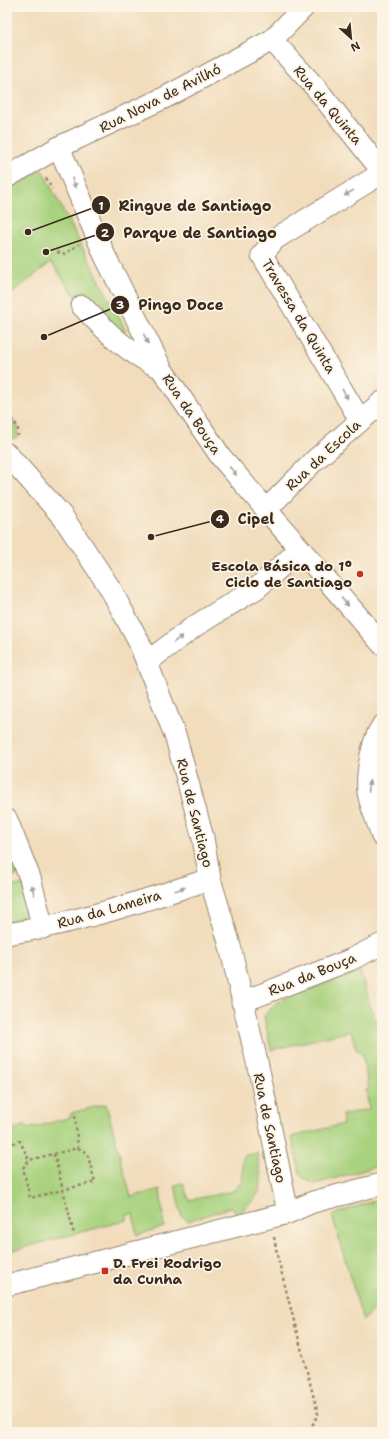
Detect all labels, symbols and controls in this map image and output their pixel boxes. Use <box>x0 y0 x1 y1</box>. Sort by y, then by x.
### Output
north arrow <box>331 18 371 58</box>
text: N <box>348 38 363 55</box>
street label: Rua Nova de Avilhó <box>96 60 224 136</box>
street label: Rua da Quinta <box>290 62 367 149</box>
one-way arrow <box>72 178 78 190</box>
one-way arrow <box>343 190 355 197</box>
callout: Ringue de Santiago <box>91 192 280 219</box>
text: Ringue de Santiago <box>119 196 272 216</box>
text: 1 <box>98 198 104 214</box>
callout: Parque de Santiago <box>95 219 285 246</box>
text: Parque de Santiago <box>123 223 277 243</box>
text: 2 <box>101 225 110 241</box>
street label: Travessa da Quinta <box>258 256 340 377</box>
callout: Pingo Doce <box>110 292 232 319</box>
text: Pingo Doce <box>138 295 224 315</box>
text: 3 <box>116 297 124 313</box>
one-way arrow <box>143 334 150 345</box>
street label: Rua da Bouça <box>158 370 226 458</box>
one-way arrow <box>342 388 349 400</box>
street label: Rua da Escola <box>282 415 365 494</box>
one-way arrow <box>228 466 237 476</box>
callout: Cipel <box>210 505 283 532</box>
text: Cipel <box>237 509 275 529</box>
text: 4 <box>216 511 225 527</box>
place label: Escola Básica do 1º Ciclo de Santiago <box>211 557 352 591</box>
marker: Escola Básica do 1º Ciclo de Santiago <box>355 569 365 579</box>
one-way arrow <box>340 597 349 606</box>
one-way arrow <box>173 635 183 643</box>
street label: Rua de Santiago <box>173 756 217 870</box>
one-way arrow <box>365 779 372 792</box>
one-way arrow <box>30 884 36 897</box>
street label: Rua da Lameira <box>55 886 163 932</box>
one-way arrow <box>174 886 186 892</box>
street label: Rua da Bouça <box>265 948 359 1000</box>
street label: Rua de Santiago <box>250 1071 290 1185</box>
place label: D. Frei Rodrigo da Cunha <box>113 1254 222 1288</box>
marker: D. Frei Rodrigo da Cunha <box>100 1266 110 1276</box>

